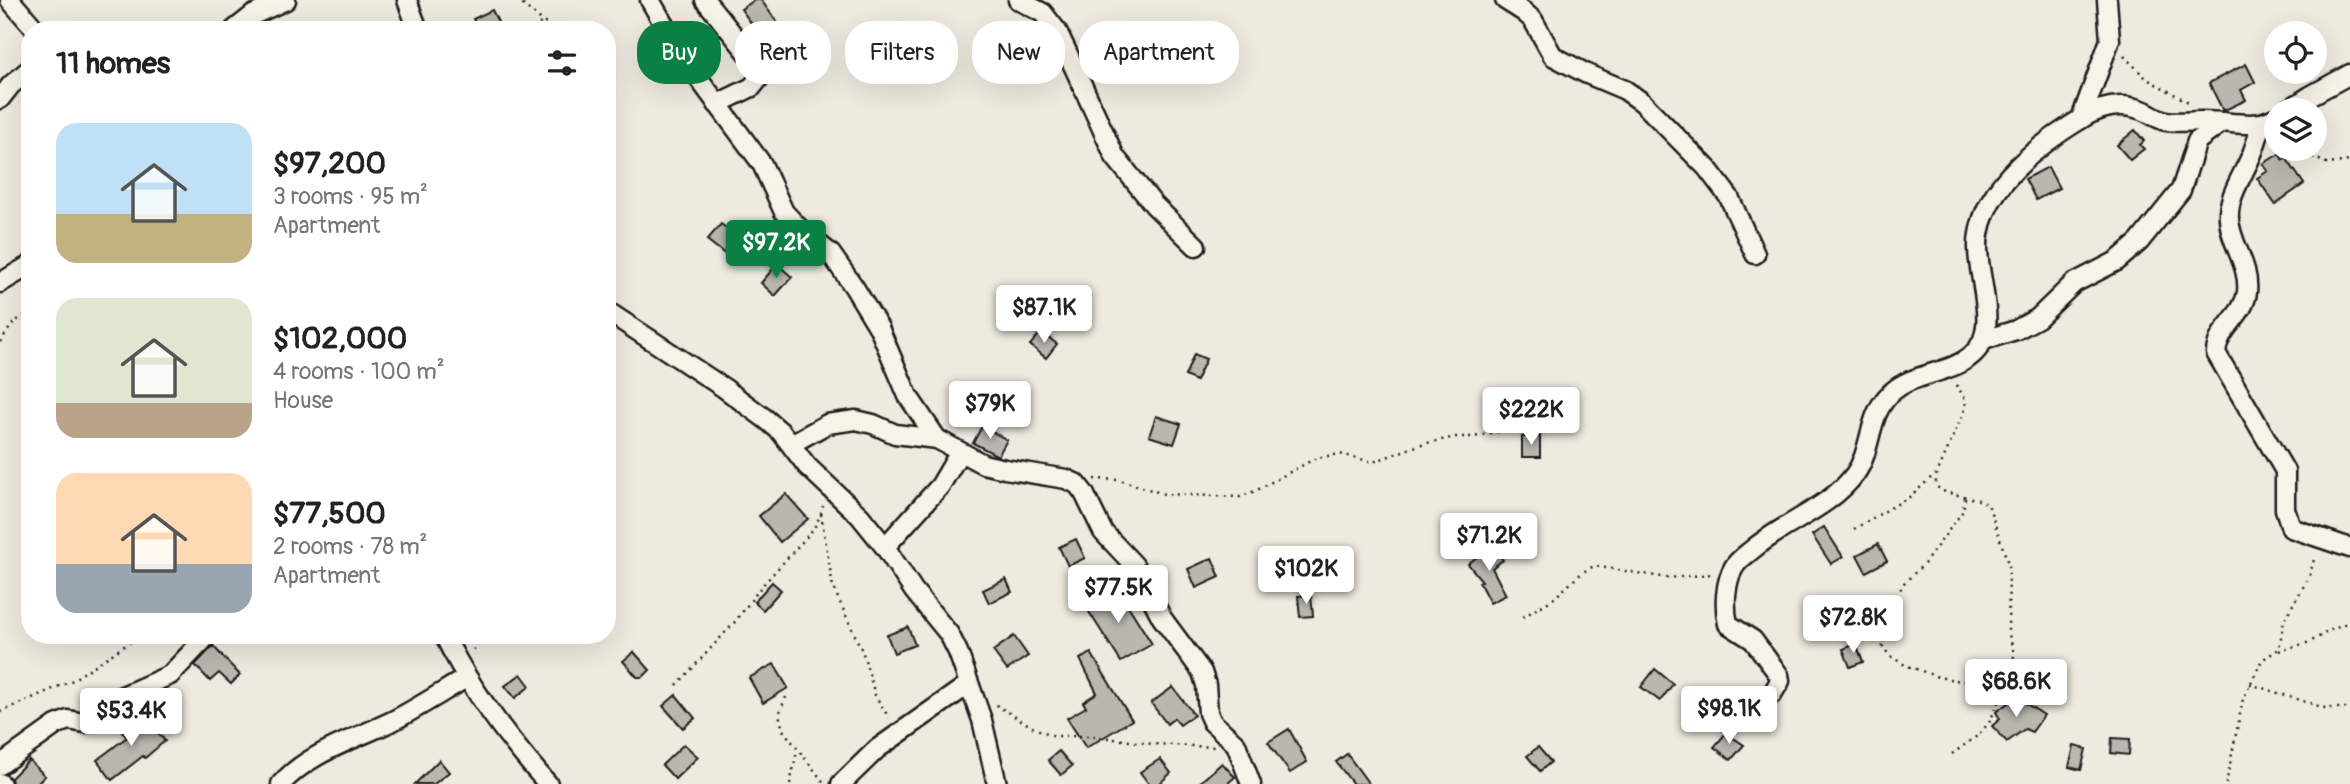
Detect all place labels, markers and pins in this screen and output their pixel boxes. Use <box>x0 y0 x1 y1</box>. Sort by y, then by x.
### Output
pin: $97.2K <box>719 220 833 280</box>
pin: $87.1K <box>987 286 1101 345</box>
pin: $79K <box>949 382 1031 441</box>
pin: $222K <box>1482 388 1580 447</box>
pin: $71.2K <box>1432 514 1546 573</box>
pin: $102K <box>1257 546 1355 606</box>
pin: $77.5K <box>1061 566 1175 625</box>
pin: $72.8K <box>1796 596 1910 655</box>
pin: $68.6K <box>1959 660 2073 719</box>
pin: $98.1K <box>1672 686 1786 746</box>
pin: $53.4K <box>74 688 188 748</box>

